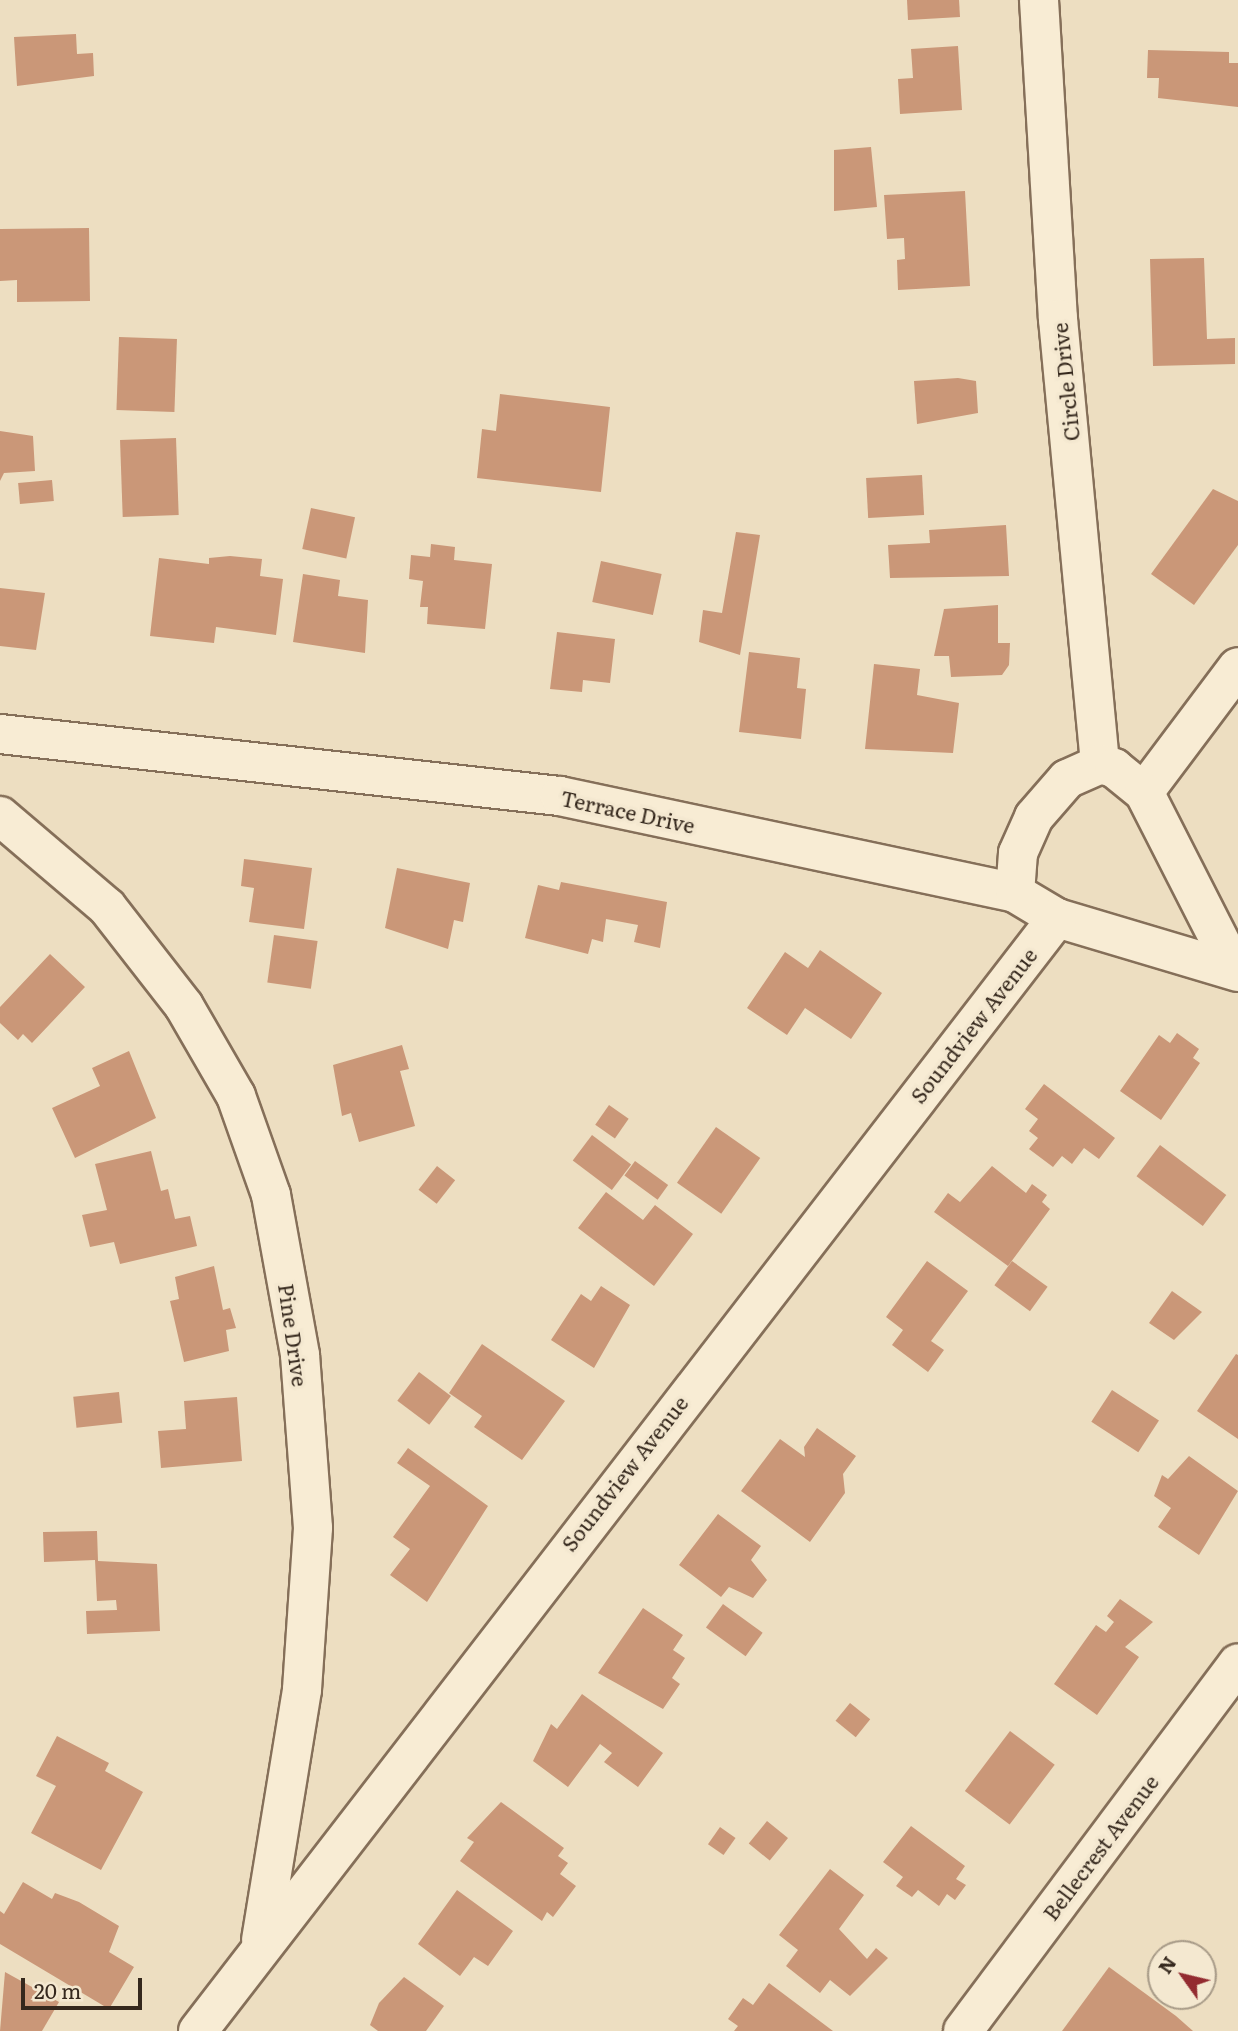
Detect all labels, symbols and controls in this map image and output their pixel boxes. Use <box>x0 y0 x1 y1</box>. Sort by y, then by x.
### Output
street label: Circle Drive <box>1046 322 1084 442</box>
street label: Terrace Drive <box>559 784 697 838</box>
street label: Soundview Avenue <box>905 942 1041 1108</box>
street label: Pine Drive <box>274 1282 314 1388</box>
street label: Soundview Avenue <box>556 1390 692 1556</box>
street label: Bellecrest Avenue <box>1037 1769 1163 1925</box>
north arrow <box>1147 1940 1217 2010</box>
text: N <box>1150 1950 1182 1979</box>
scale bar <box>24 1965 145 2009</box>
text: 20 m <box>34 1974 81 2005</box>

